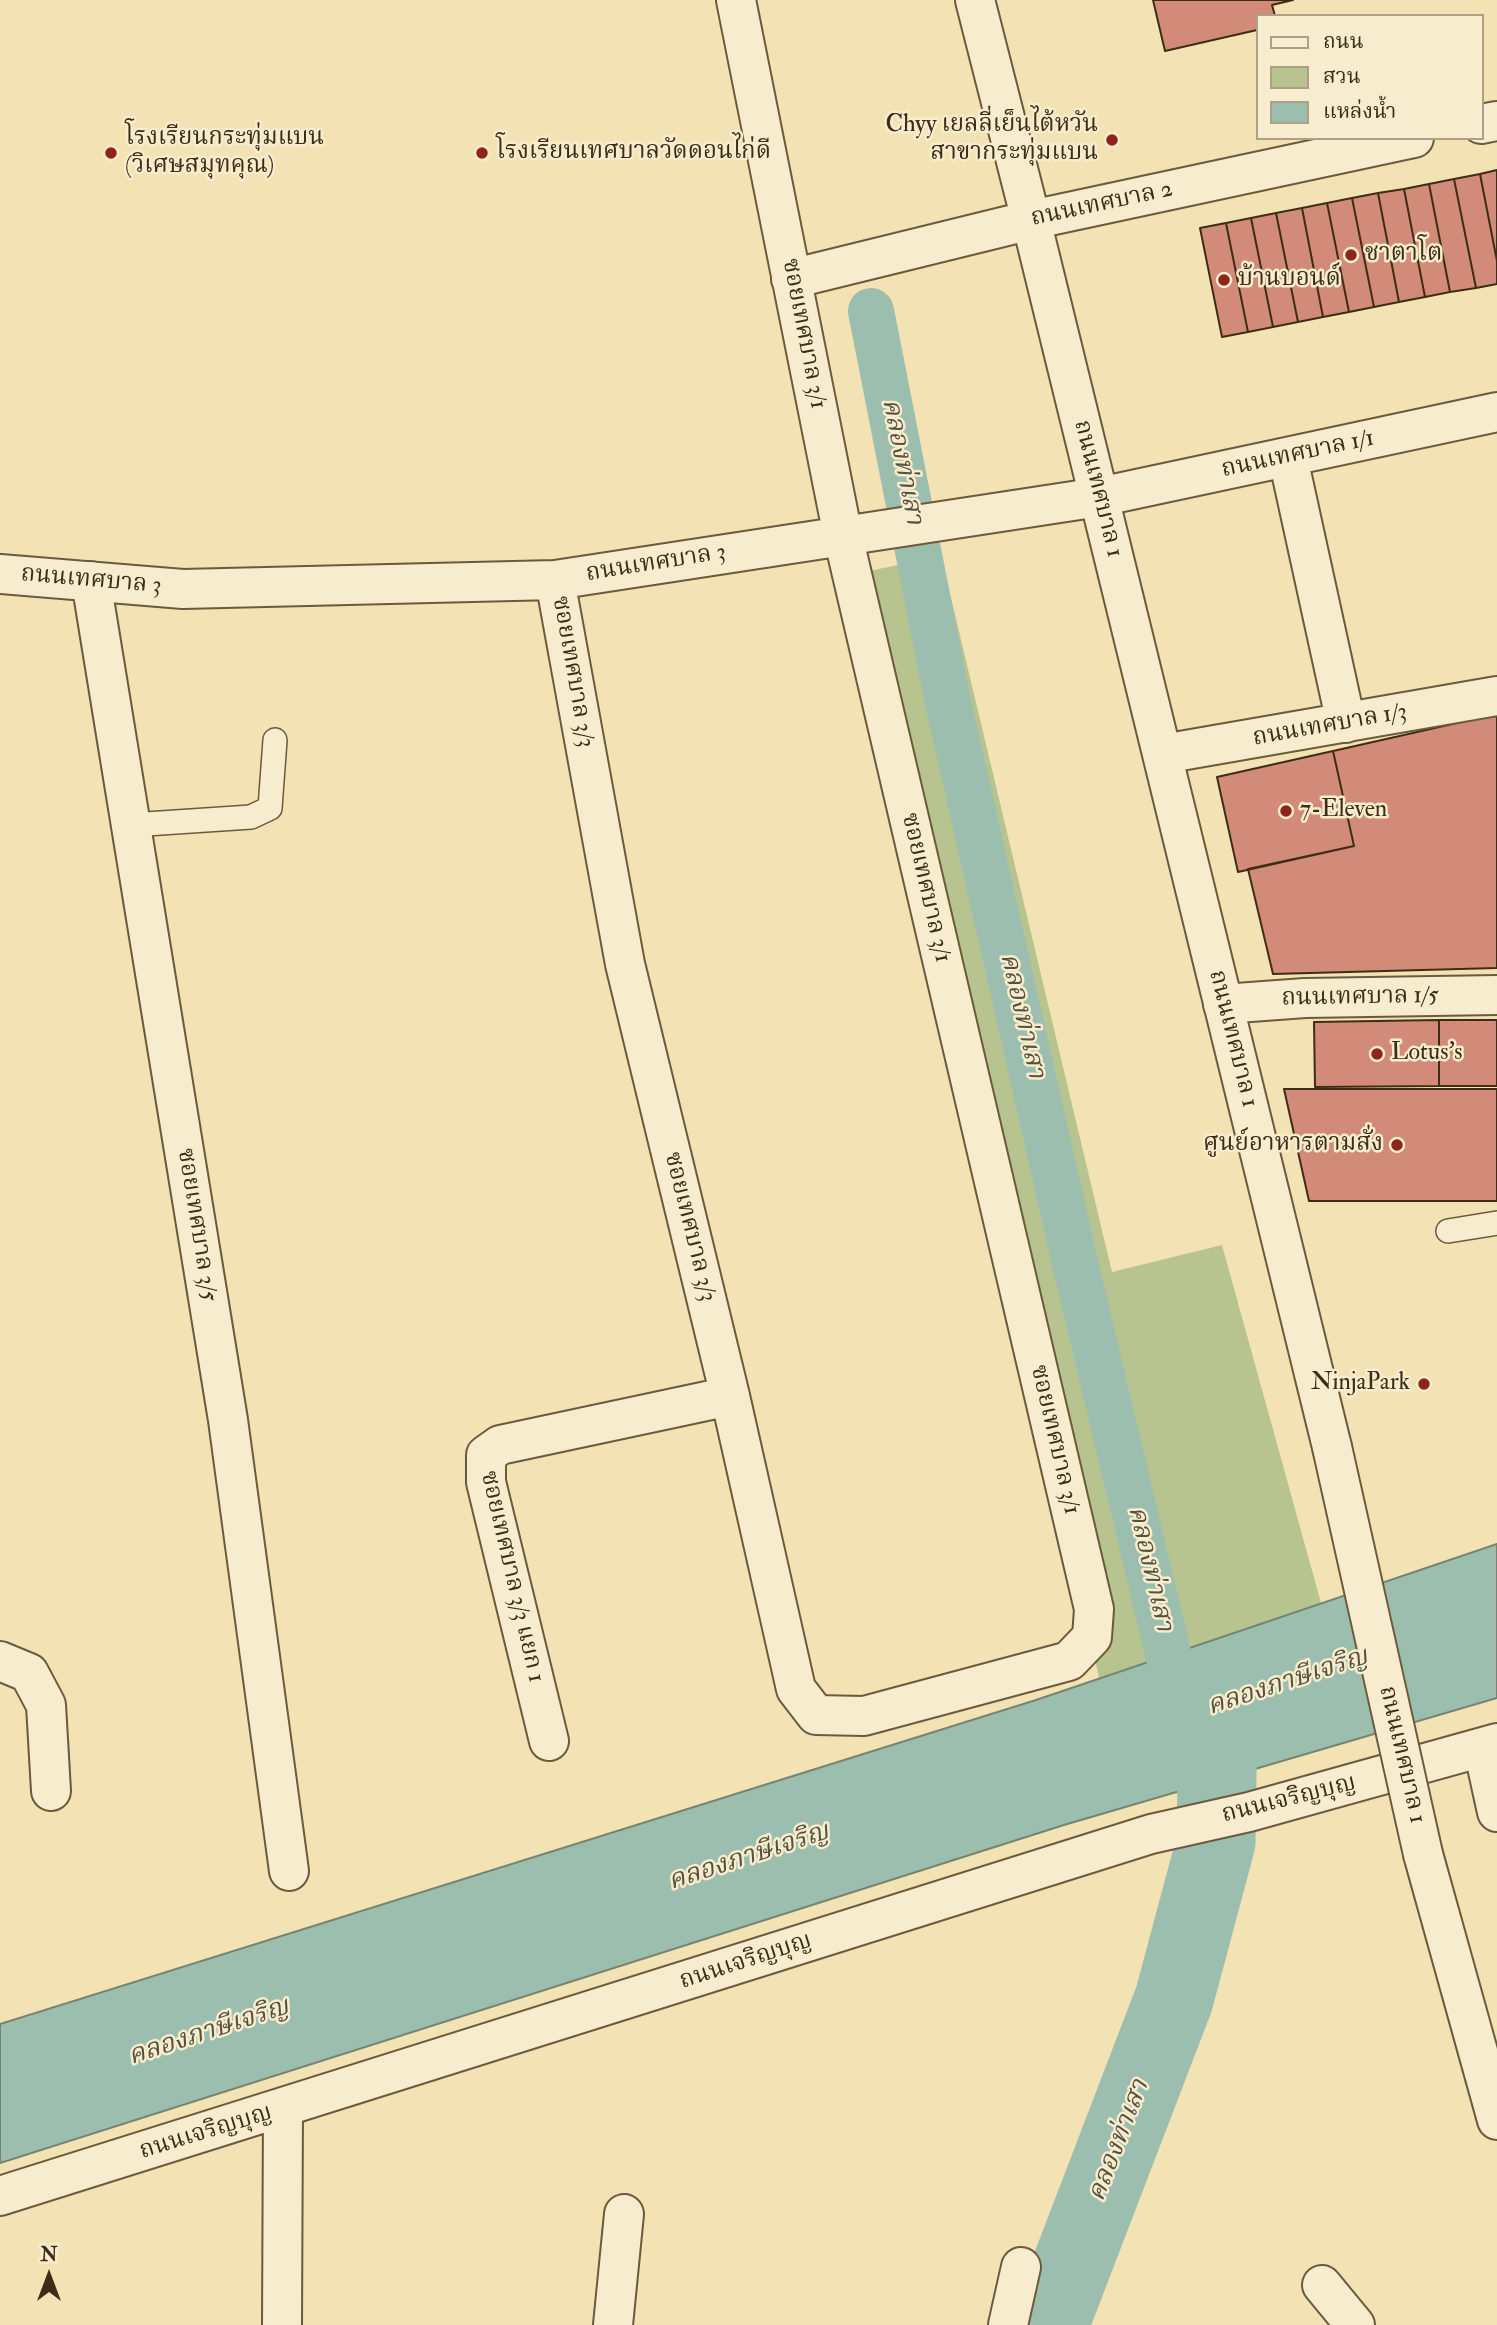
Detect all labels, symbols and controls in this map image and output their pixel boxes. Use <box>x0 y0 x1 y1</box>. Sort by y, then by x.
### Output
legend <box>1256 14 1483 140</box>
text: ถนน <box>1323 28 1364 55</box>
text: สวน <box>1323 63 1361 90</box>
text: แหล่งน้ำ <box>1323 98 1396 125</box>
place label: Chyy เยลลี่เย็นไต้หวัน สาขากระทุ่มแบน <box>885 112 1098 168</box>
place label: โรงเรียนกระทุ่มแบน (วิเศษสมุทคุณ) <box>125 125 324 181</box>
marker: Chyy เยลลี่เย็นไต้หวัน สาขากระทุ่มแบน <box>1104 132 1120 148</box>
place label: โรงเรียนเทศบาลวัดดอนไก่ดี <box>496 139 771 167</box>
marker: โรงเรียนกระทุ่มแบน (วิเศษสมุทคุณ) <box>103 145 119 161</box>
marker: โรงเรียนเทศบาลวัดดอนไก่ดี <box>474 145 490 161</box>
street label: ถนนเทศบาล 2 <box>1028 176 1176 234</box>
place label: ชาตาโต <box>1365 241 1442 269</box>
marker: ชาตาโต <box>1343 247 1359 263</box>
street label: ซอยเทศบาล 3/1 <box>774 256 832 412</box>
place label: บ้านบอนด์ <box>1238 266 1341 294</box>
marker: บ้านบอนด์ <box>1216 272 1232 288</box>
water label: คลองท่าเสา <box>874 396 928 528</box>
street label: ถนนเทศบาล 1 <box>1066 417 1128 561</box>
street label: ถนนเทศบาล 1/1 <box>1219 425 1377 485</box>
street label: ถนนเทศบาล 3 <box>584 539 728 589</box>
street label: ถนนเทศบาล 3 <box>19 560 163 602</box>
street label: ซอยเทศบาล 3/3 <box>545 594 599 750</box>
street label: ถนนเทศบาล 1/3 <box>1251 698 1409 754</box>
place label: 7-Eleven <box>1300 797 1387 825</box>
marker: 7-Eleven <box>1278 803 1294 819</box>
street label: ซอยเทศบาล 3/1 <box>894 810 956 966</box>
water label: คลองท่าเสา <box>991 950 1051 1082</box>
street label: ถนนเทศบาล 1 <box>1201 967 1263 1111</box>
street label: ถนนเทศบาล 1/5 <box>1281 982 1439 1014</box>
place label: Lotus's <box>1391 1040 1462 1068</box>
marker: Lotus's <box>1369 1046 1385 1062</box>
place label: ศูนย์อาหารตามสั่ง <box>1203 1131 1383 1159</box>
marker: ศูนย์อาหารตามสั่ง <box>1389 1137 1405 1153</box>
street label: ซอยเทศบาล 3/5 <box>170 1146 222 1304</box>
street label: ซอยเทศบาล 3/3 <box>656 1149 722 1305</box>
street label: ซอยเทศบาล 3/1 <box>1023 1362 1085 1518</box>
place label: NinjaPark <box>1311 1370 1410 1398</box>
marker: NinjaPark <box>1416 1376 1432 1392</box>
street label: ซอยเทศบาล 3/3 แยก 1 <box>473 1468 549 1686</box>
water label: คลองท่าเสา <box>1119 1503 1179 1635</box>
water label: คลองภาษีเจริญ <box>1204 1642 1372 1724</box>
street label: ถนนเทศบาล 1 <box>1371 1683 1431 1827</box>
street label: ถนนเจริญบุญ <box>1219 1769 1359 1831</box>
water label: คลองภาษีเจริญ <box>665 1817 833 1899</box>
street label: ถนนเจริญบุญ <box>676 1927 816 1997</box>
water label: คลองภาษีเจริญ <box>125 1992 293 2074</box>
water label: คลองท่าเสา <box>1083 2076 1157 2206</box>
street label: ถนนเจริญบุญ <box>136 2099 276 2167</box>
north arrow <box>14 2241 84 2311</box>
text: N <box>40 2243 58 2267</box>

